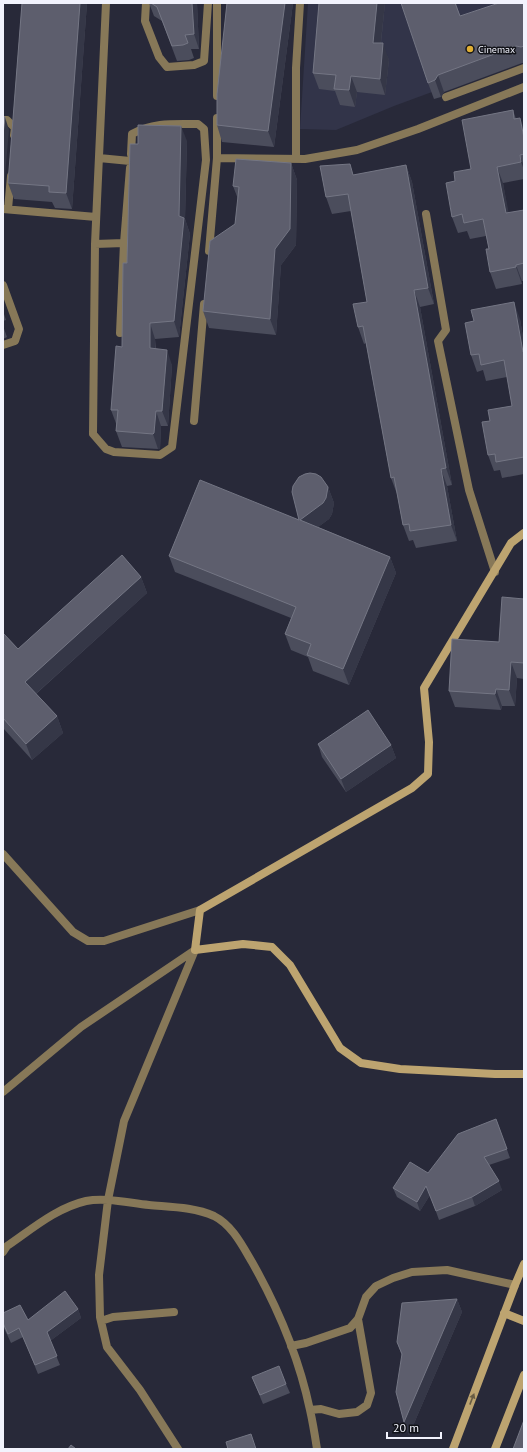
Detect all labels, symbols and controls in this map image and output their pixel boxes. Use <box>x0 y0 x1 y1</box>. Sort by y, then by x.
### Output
place label: Cinemax <box>478 43 515 56</box>
marker: Cinemax <box>465 44 475 54</box>
one-way arrow <box>469 1393 475 1405</box>
scale bar <box>387 1414 441 1440</box>
text: 20 m <box>393 1420 419 1435</box>

